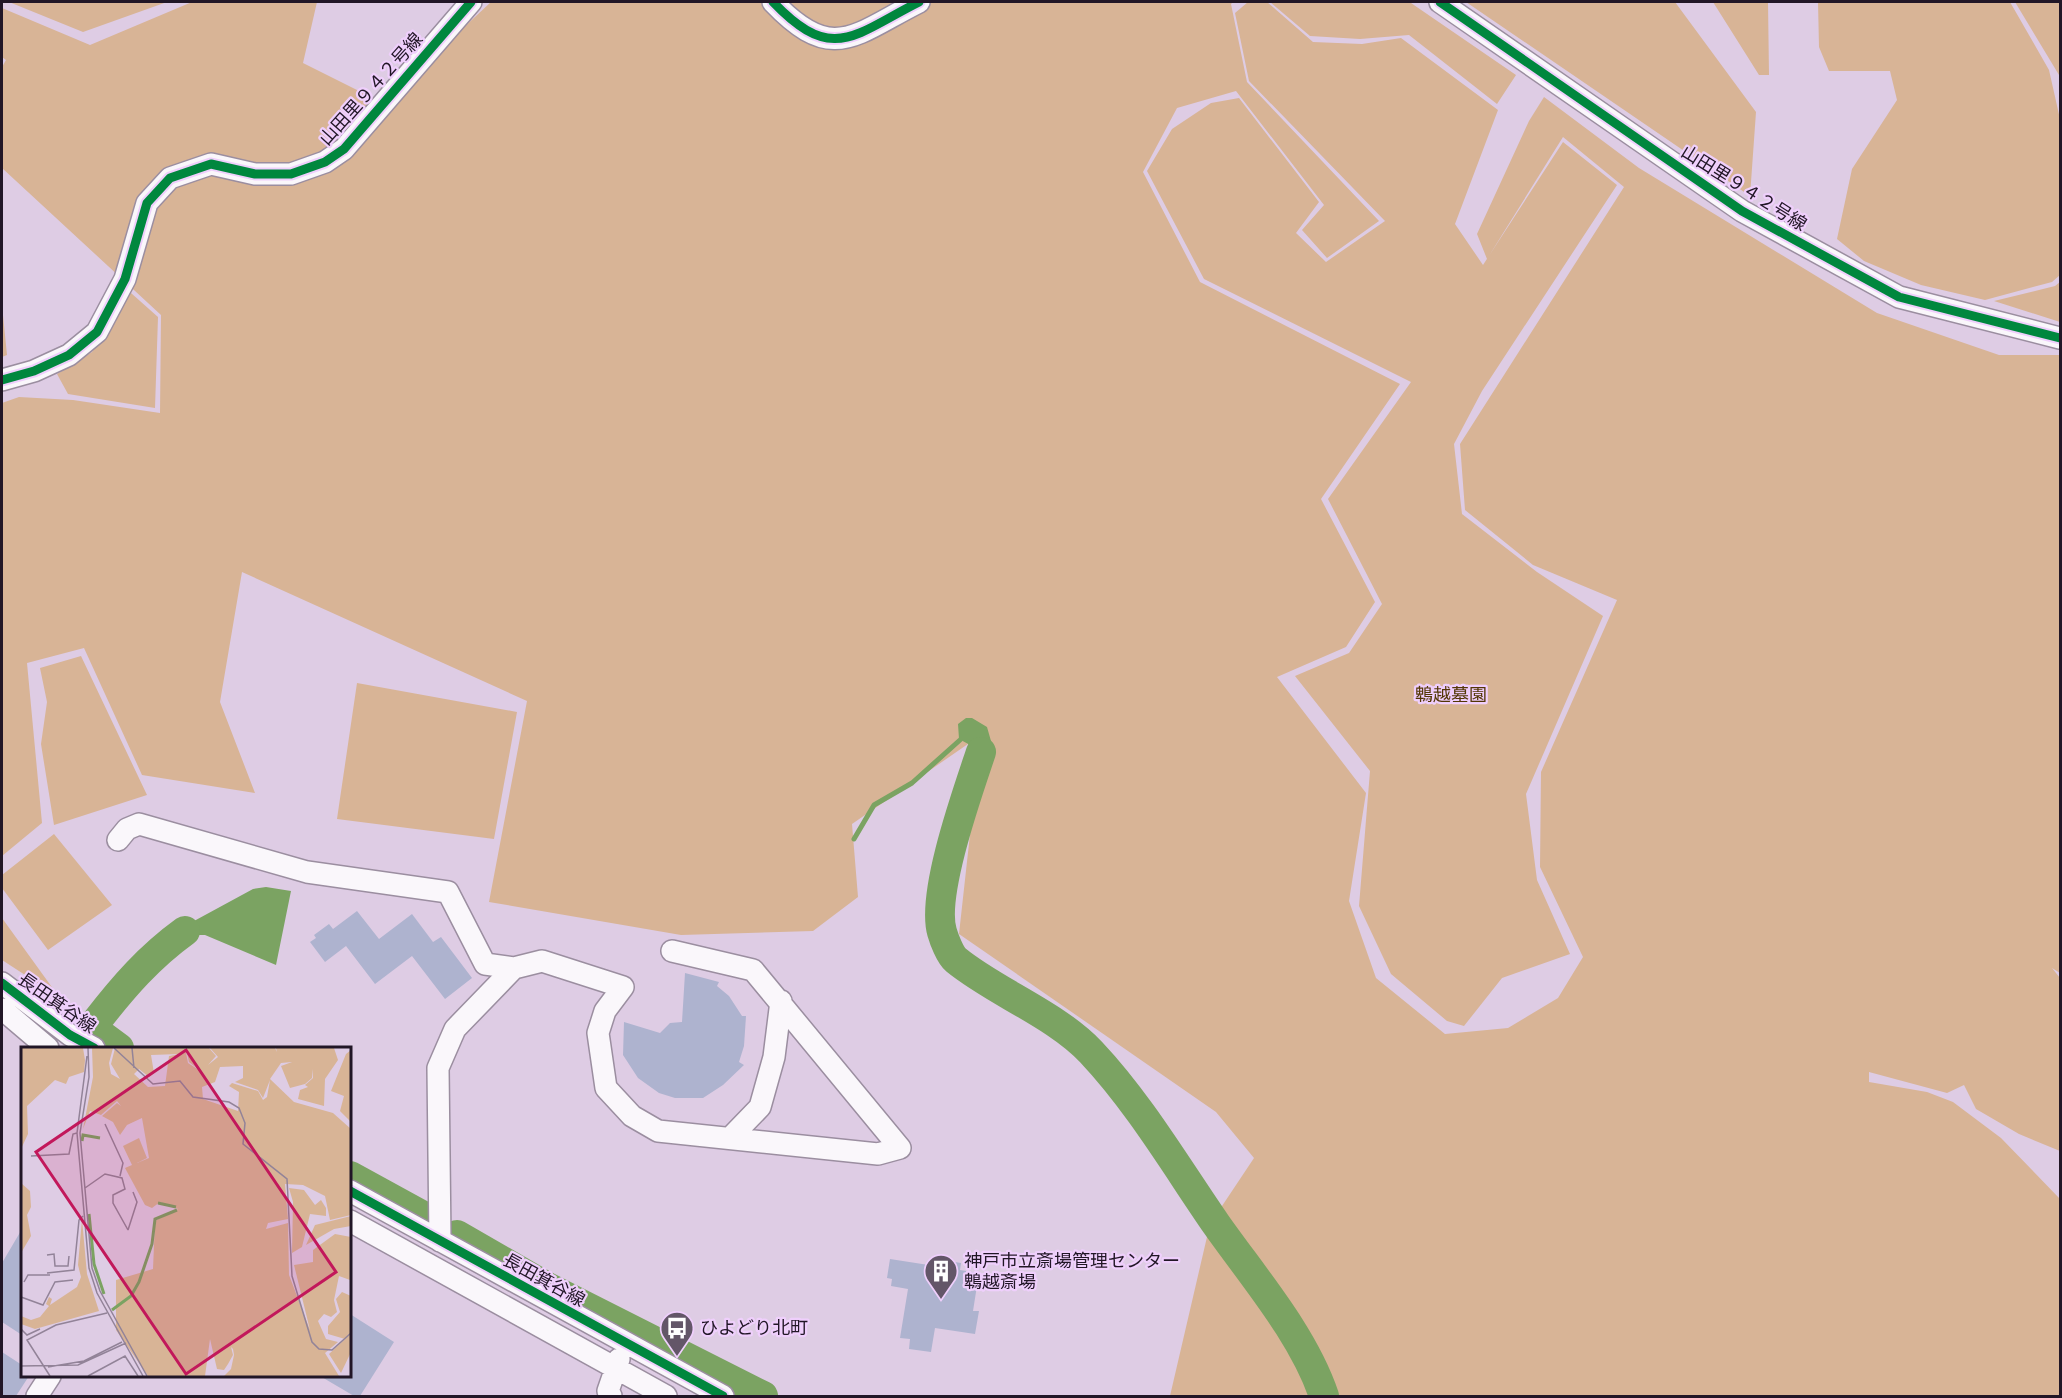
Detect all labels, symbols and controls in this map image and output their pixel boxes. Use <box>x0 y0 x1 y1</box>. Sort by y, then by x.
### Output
street label: 山田里９４２号線 <box>315 28 427 150</box>
street label: 山田里９４２号線 <box>1677 141 1811 235</box>
park label: 鵯越墓園 <box>1415 684 1487 706</box>
street label: 長田箕谷線 <box>14 968 100 1038</box>
inset map <box>21 1047 351 1377</box>
street label: 長田箕谷線 <box>499 1249 589 1311</box>
place label: 神戸市立斎場管理センター 鵯越斎場 <box>964 1250 1180 1293</box>
building icon: 神戸市立斎場管理センター 鵯越斎場 <box>923 1253 959 1300</box>
bus stop icon: ひよどり北町 <box>659 1310 695 1357</box>
place label: ひよどり北町 <box>700 1317 808 1339</box>

